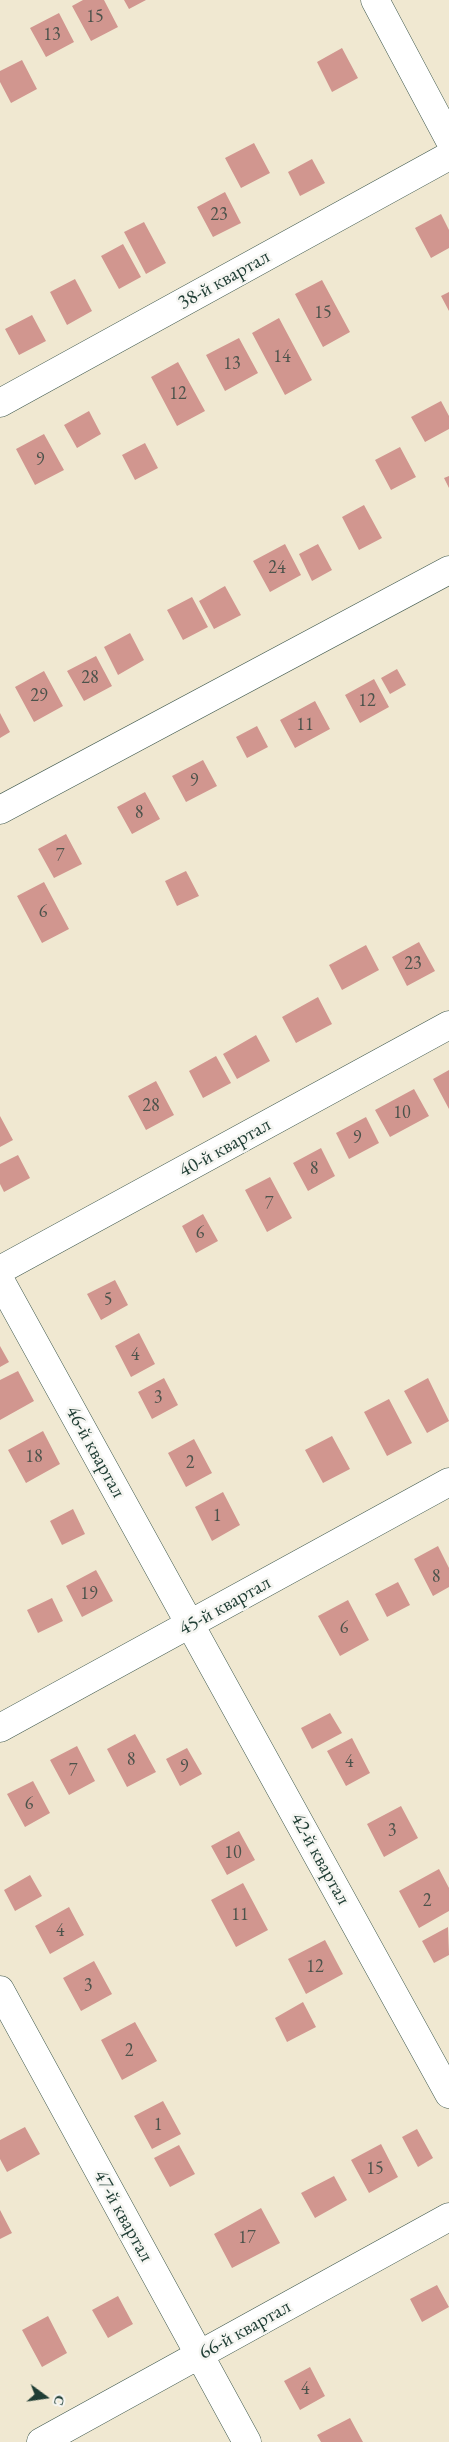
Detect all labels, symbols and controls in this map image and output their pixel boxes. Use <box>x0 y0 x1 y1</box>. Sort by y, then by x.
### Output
house number: 15 <box>86 6 104 28</box>
house number: 13 <box>43 24 61 46</box>
house number: 23 <box>210 204 228 226</box>
street label: 38-й квартал <box>174 245 274 315</box>
house number: 15 <box>314 302 332 324</box>
house number: 14 <box>273 346 291 368</box>
house number: 13 <box>223 353 241 375</box>
house number: 12 <box>169 383 187 405</box>
house number: 9 <box>36 449 44 471</box>
house number: 24 <box>268 557 286 579</box>
house number: 28 <box>81 667 99 689</box>
house number: 29 <box>30 685 48 707</box>
house number: 12 <box>358 690 376 712</box>
house number: 11 <box>296 714 314 736</box>
house number: 9 <box>190 770 198 792</box>
house number: 8 <box>135 802 143 824</box>
house number: 7 <box>56 845 64 867</box>
house number: 6 <box>39 901 47 923</box>
house number: 23 <box>404 953 422 975</box>
house number: 28 <box>142 1095 160 1117</box>
house number: 10 <box>393 1102 411 1124</box>
street label: 40-й квартал <box>175 1113 275 1183</box>
house number: 9 <box>353 1127 361 1149</box>
house number: 8 <box>310 1158 318 1180</box>
house number: 7 <box>265 1193 273 1215</box>
house number: 6 <box>196 1222 204 1244</box>
house number: 5 <box>104 1289 112 1311</box>
house number: 4 <box>131 1344 139 1366</box>
house number: 3 <box>154 1387 162 1409</box>
street label: 46-й квартал <box>60 1402 130 1502</box>
house number: 18 <box>25 1446 43 1468</box>
house number: 2 <box>186 1452 194 1474</box>
house number: 1 <box>213 1505 221 1527</box>
house number: 8 <box>432 1566 440 1588</box>
street label: 45-й квартал <box>175 1571 275 1641</box>
house number: 19 <box>80 1583 98 1605</box>
house number: 6 <box>340 1617 348 1639</box>
house number: 8 <box>127 1749 135 1771</box>
house number: 4 <box>345 1751 353 1773</box>
house number: 9 <box>180 1756 188 1778</box>
house number: 7 <box>69 1760 77 1782</box>
house number: 6 <box>25 1793 33 1815</box>
street label: 42-й квартал <box>285 1809 355 1909</box>
house number: 3 <box>388 1820 396 1842</box>
house number: 10 <box>224 1842 242 1864</box>
house number: 2 <box>423 1890 431 1912</box>
house number: 11 <box>231 1904 249 1926</box>
house number: 4 <box>56 1920 64 1942</box>
house number: 12 <box>306 1956 324 1978</box>
house number: 3 <box>84 1975 92 1997</box>
house number: 2 <box>125 2040 133 2062</box>
house number: 1 <box>154 2114 162 2136</box>
house number: 15 <box>366 2158 384 2180</box>
street label: 47-й квартал <box>88 2166 158 2266</box>
house number: 17 <box>238 2227 256 2249</box>
street label: 66-й квартал <box>195 2295 295 2365</box>
north arrow <box>20 2372 70 2422</box>
house number: 4 <box>301 2378 309 2400</box>
text: С <box>50 2394 69 2408</box>

